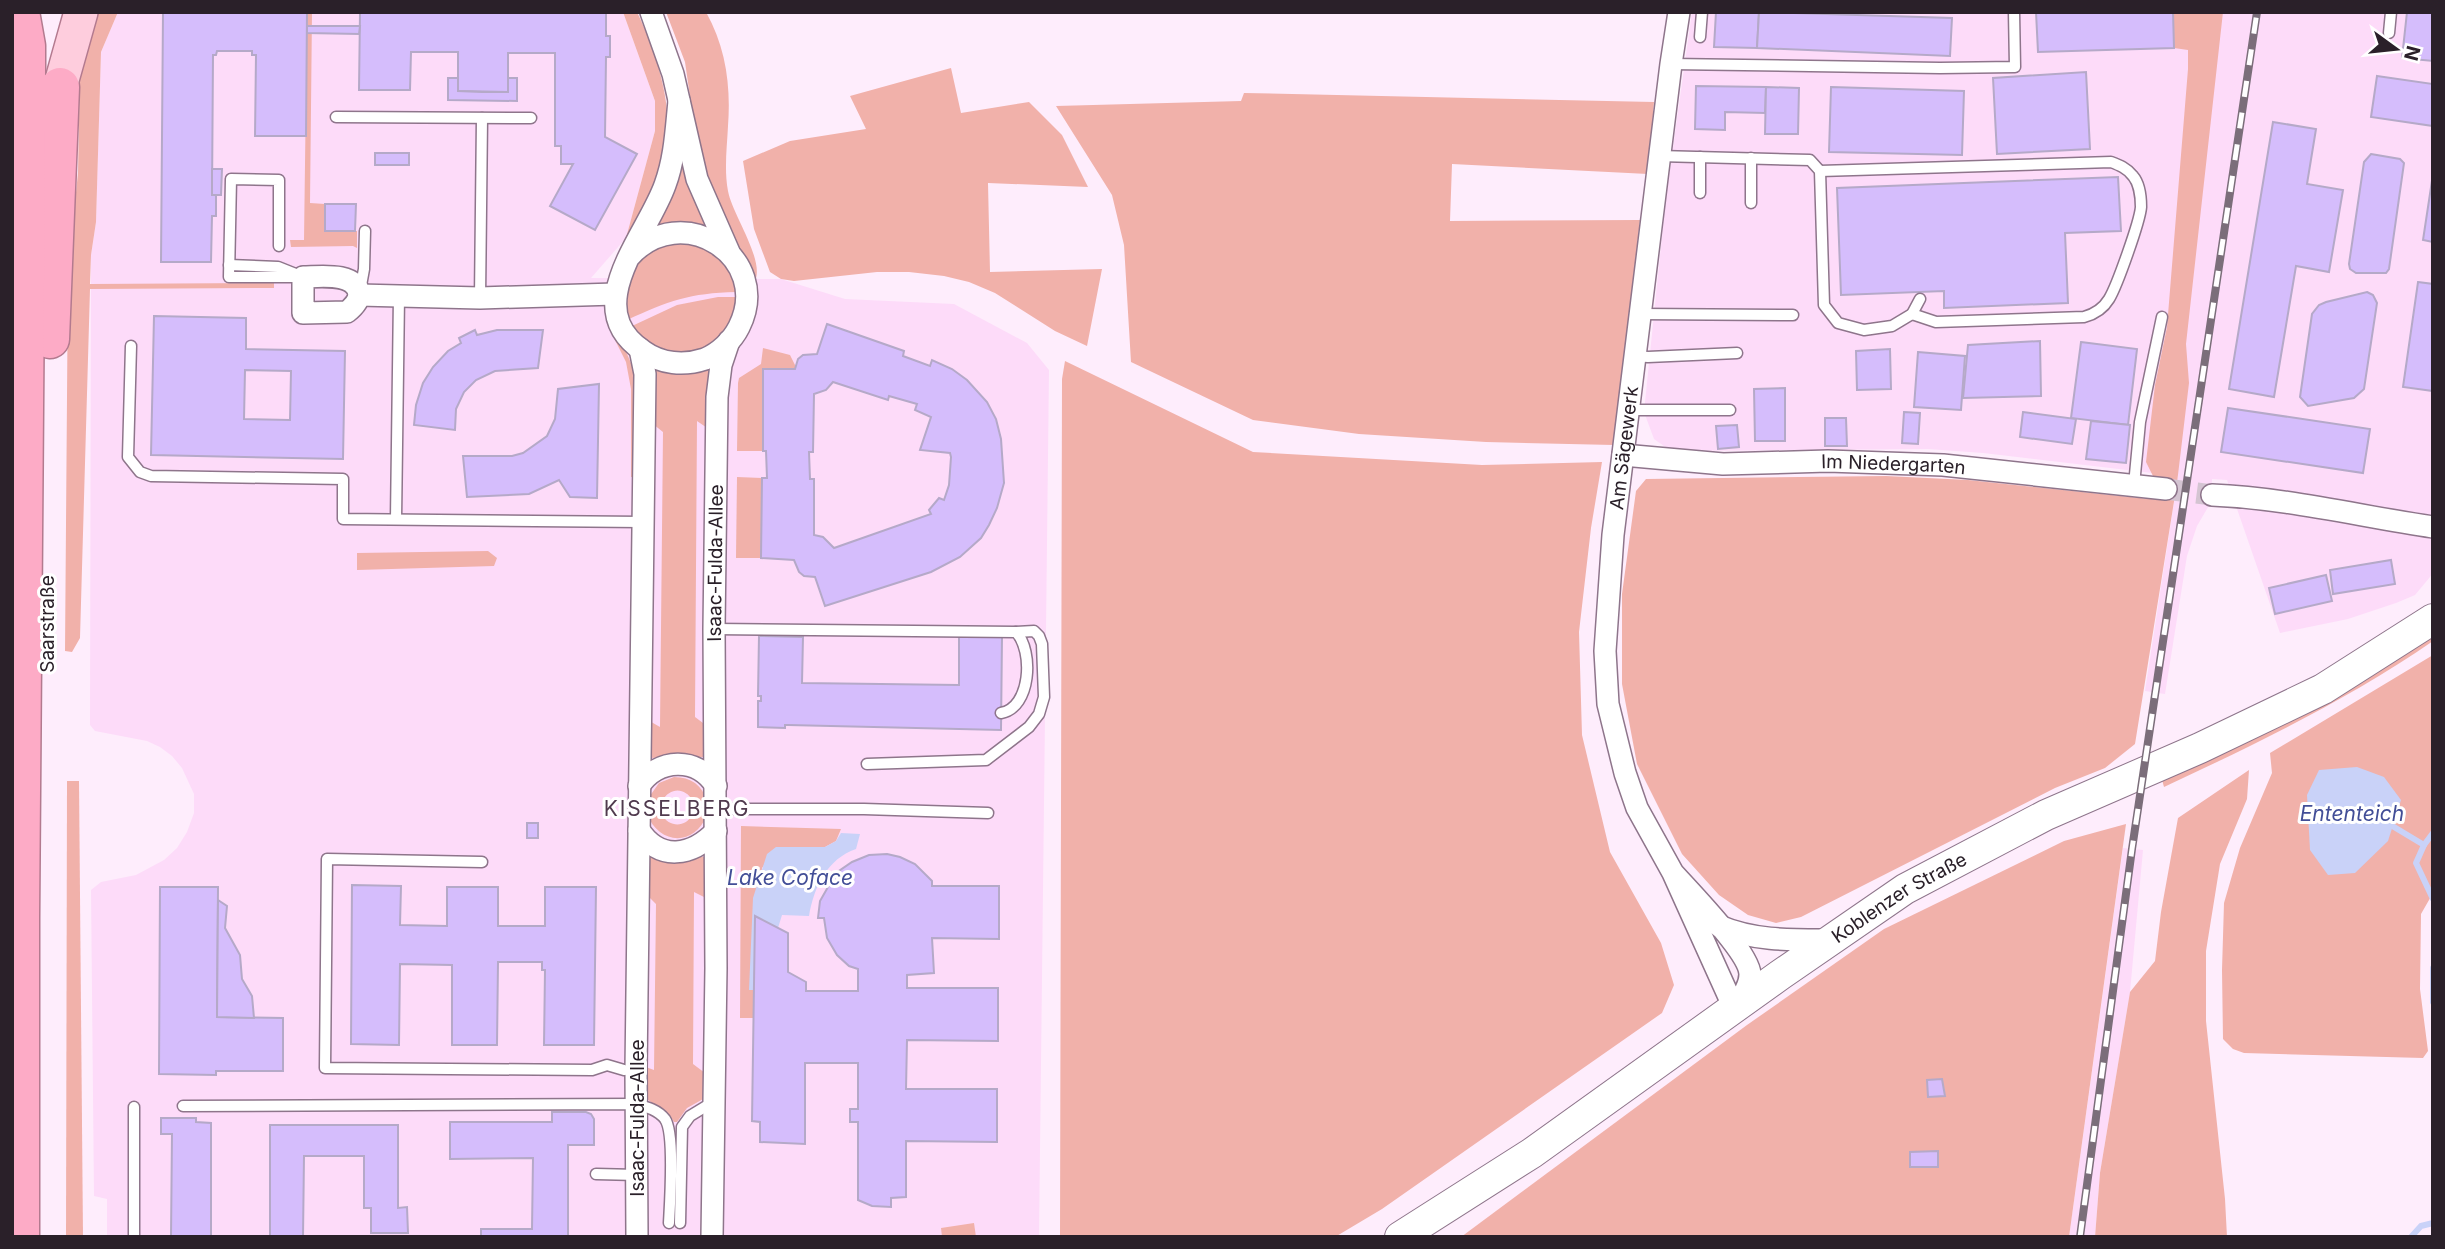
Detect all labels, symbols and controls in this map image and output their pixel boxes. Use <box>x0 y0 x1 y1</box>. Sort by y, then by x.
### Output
north arrow <box>2361 14 2431 84</box>
text: N <box>2399 43 2425 63</box>
street label: Am Sägewerk <box>1605 384 1643 511</box>
street label: Im Niedergarten <box>1821 449 1967 479</box>
street label: Isaac-Fulda-Allee <box>702 484 727 642</box>
street label: Saarstraße <box>36 575 59 673</box>
district label: KISSELBERG <box>604 796 750 821</box>
water label: Ententeich <box>2300 801 2404 826</box>
street label: Koblenzer Straße <box>1827 847 1971 948</box>
water label: Lake Coface <box>727 865 853 890</box>
street label: Isaac-Fulda-Allee <box>626 1039 649 1197</box>

